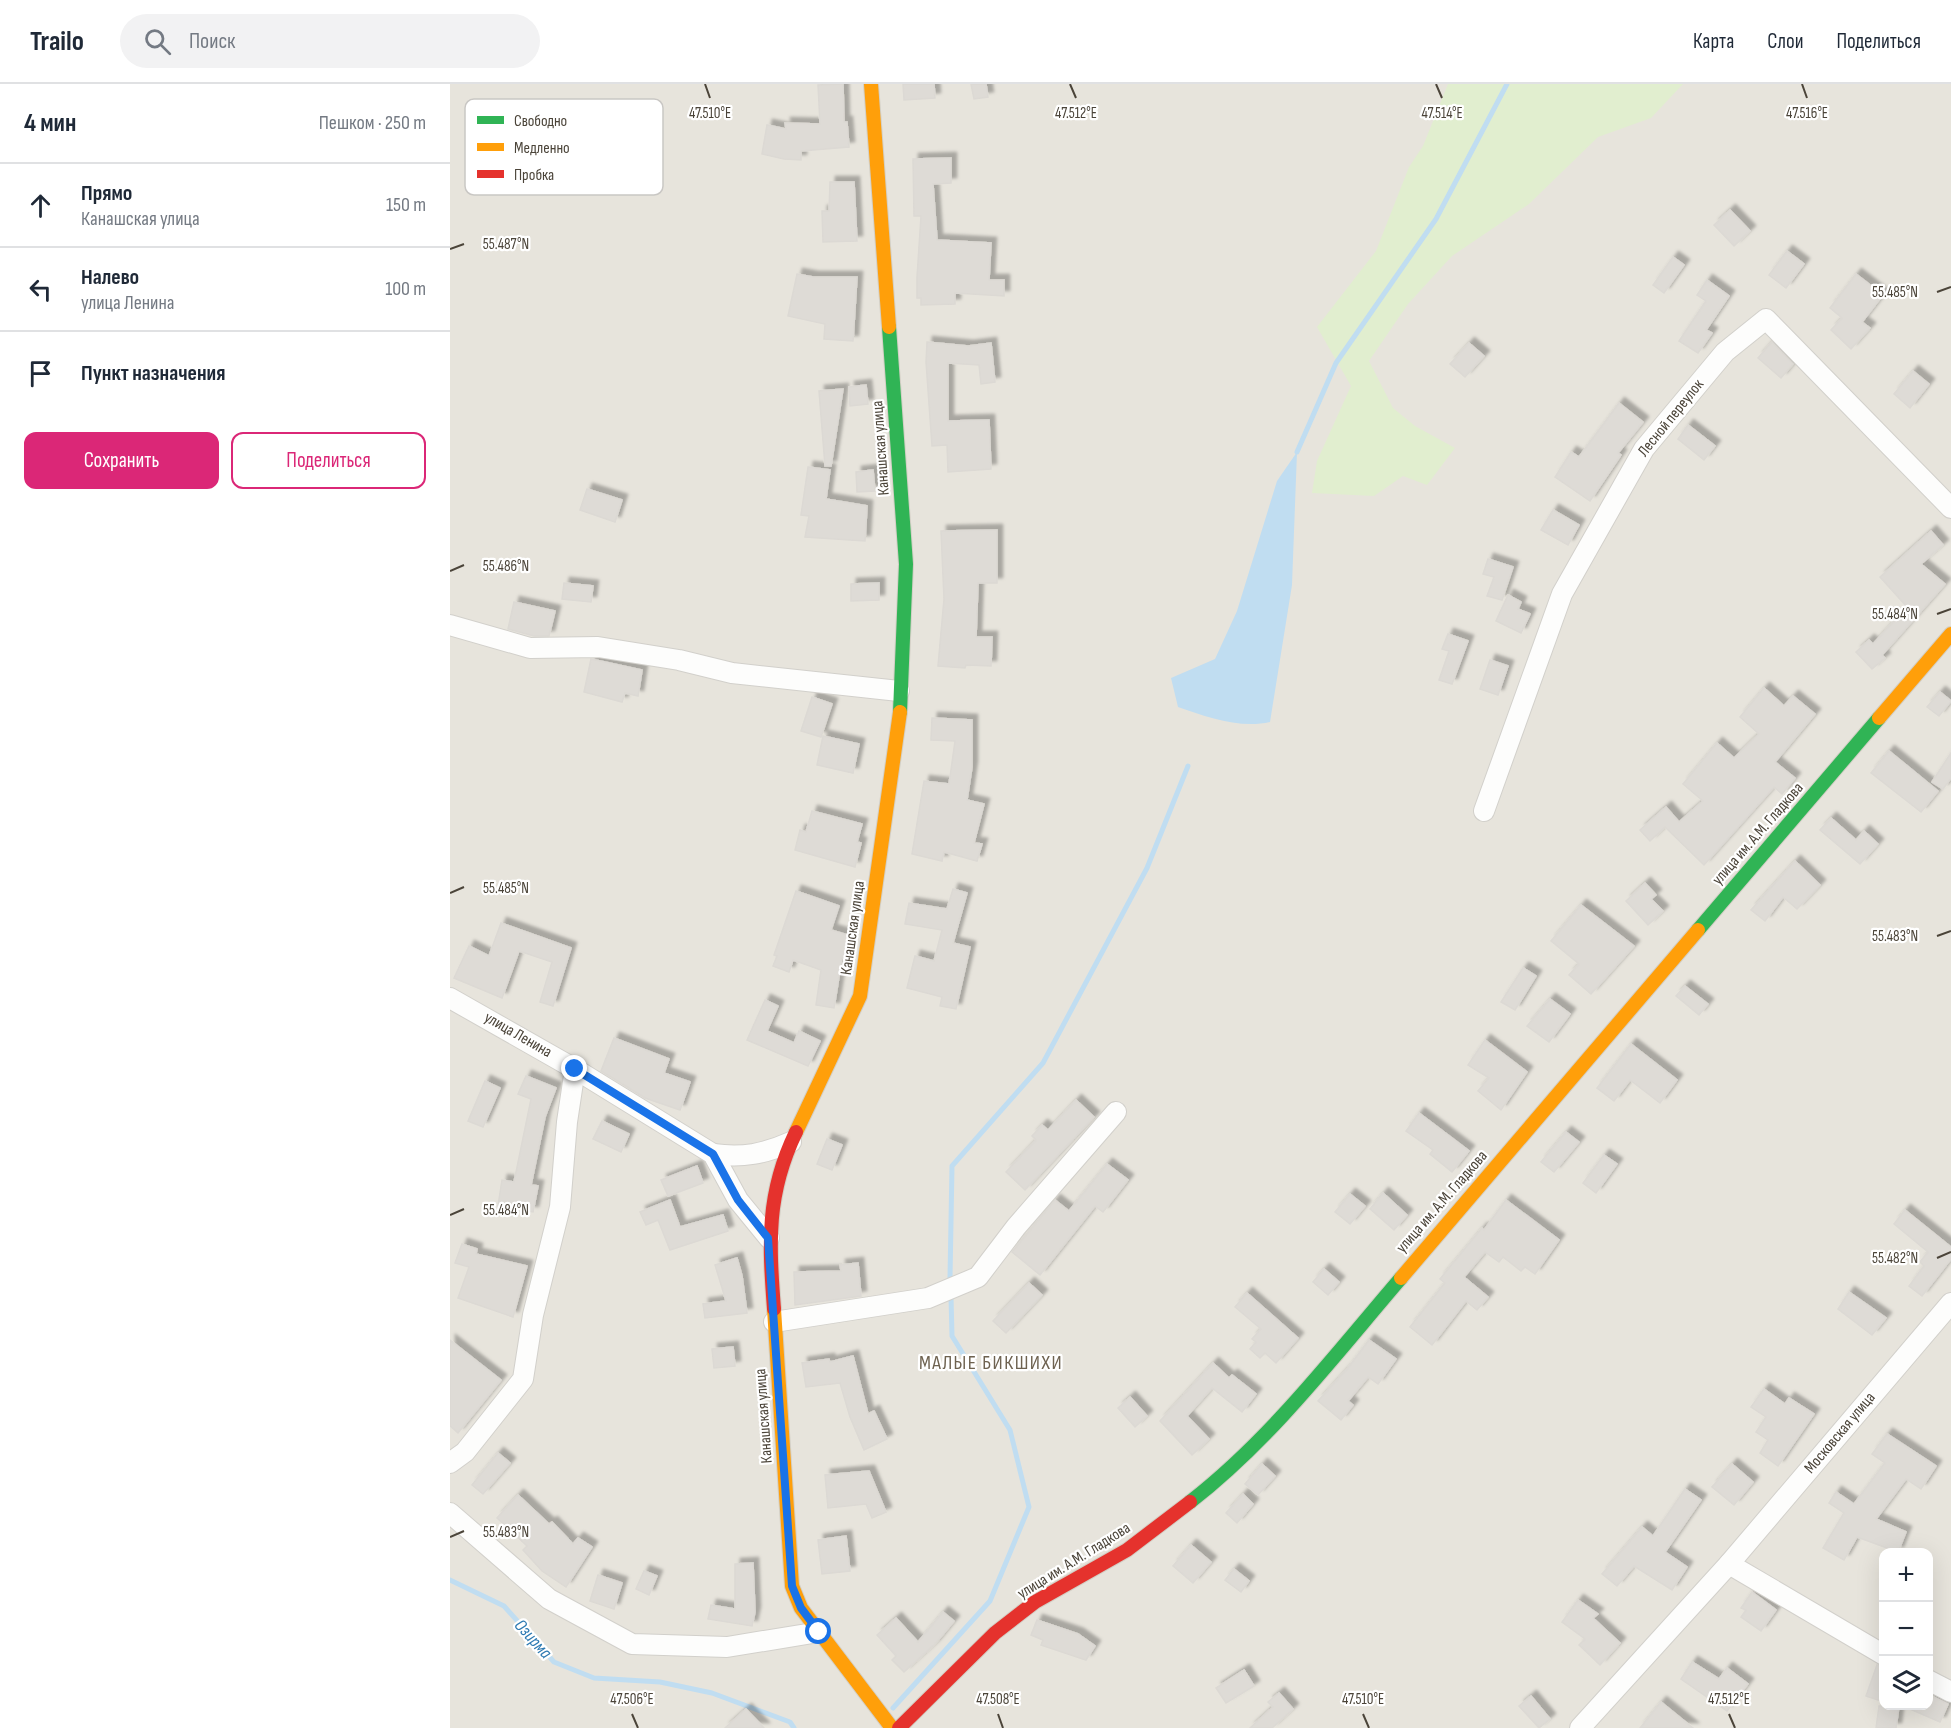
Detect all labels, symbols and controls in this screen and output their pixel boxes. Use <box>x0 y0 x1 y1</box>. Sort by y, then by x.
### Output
search box <box>120 14 540 68</box>
text: Trailo <box>30 25 84 58</box>
icon: search <box>141 25 174 58</box>
text: Поиск <box>189 28 235 55</box>
text: Карта <box>1693 29 1734 54</box>
text: Слои <box>1767 29 1803 54</box>
text: Поделиться <box>1836 29 1921 54</box>
legend <box>465 99 663 195</box>
text: 47.510°E <box>689 104 731 123</box>
text: 47.512°E <box>1055 104 1097 123</box>
text: 47.514°E <box>1421 104 1463 123</box>
text: 47.516°E <box>1786 104 1828 123</box>
text: 4 мин <box>24 108 76 139</box>
text: Пешком · 250 m <box>319 111 426 135</box>
text: Свободно <box>514 112 567 131</box>
text: Медленно <box>514 139 570 158</box>
text: Пробка <box>514 166 554 185</box>
text: Прямо <box>81 180 132 207</box>
icon: ahead <box>24 189 57 222</box>
text: 150 m <box>386 193 426 217</box>
text: Канашская улица <box>81 207 200 231</box>
text: 55.487°N <box>483 235 529 254</box>
text: Налево <box>81 264 139 291</box>
icon: left <box>24 273 57 306</box>
text: 100 m <box>385 277 426 301</box>
text: 55.485°N <box>1872 283 1918 302</box>
text: улица Ленина <box>81 291 174 315</box>
icon: arrive <box>24 357 57 390</box>
text: Пункт назначения <box>81 360 225 387</box>
street label: Лесной переулок <box>1634 375 1709 461</box>
street label: Канашская улица <box>868 400 894 496</box>
button: Сохранить <box>24 432 219 489</box>
button: Поделиться <box>231 432 426 489</box>
text: 55.486°N <box>483 557 529 576</box>
text: 55.484°N <box>1872 605 1918 624</box>
street label: улица им. А.М. Гладкова <box>1708 779 1808 889</box>
text: 55.485°N <box>483 879 529 898</box>
street label: Канашская улица <box>837 880 869 976</box>
text: 55.483°N <box>1872 927 1918 946</box>
street label: улица Ленина <box>481 1008 555 1062</box>
route end <box>561 1055 587 1081</box>
street label: улица им. А.М. Гладкова <box>1392 1147 1492 1257</box>
text: 55.484°N <box>483 1201 529 1220</box>
text: 55.482°N <box>1872 1249 1918 1268</box>
district label: МАЛЫЕ БИКШИХИ <box>919 1351 1063 1375</box>
street label: Канашская улица <box>751 1368 777 1464</box>
street label: Московская улица <box>1801 1389 1879 1477</box>
street label: улица им. А.М. Гладкова <box>1014 1519 1134 1603</box>
text: 55.483°N <box>483 1523 529 1542</box>
map controls <box>1879 1548 1933 1710</box>
button: + <box>1879 1548 1933 1602</box>
button: − <box>1879 1602 1933 1656</box>
water label: Озирма <box>510 1615 557 1664</box>
route start <box>805 1618 831 1644</box>
button: layers <box>1879 1656 1933 1710</box>
text: 47.506°E <box>610 1690 654 1709</box>
text: 47.508°E <box>976 1690 1020 1709</box>
text: 47.510°E <box>1342 1690 1384 1709</box>
text: 47.512°E <box>1708 1690 1750 1709</box>

